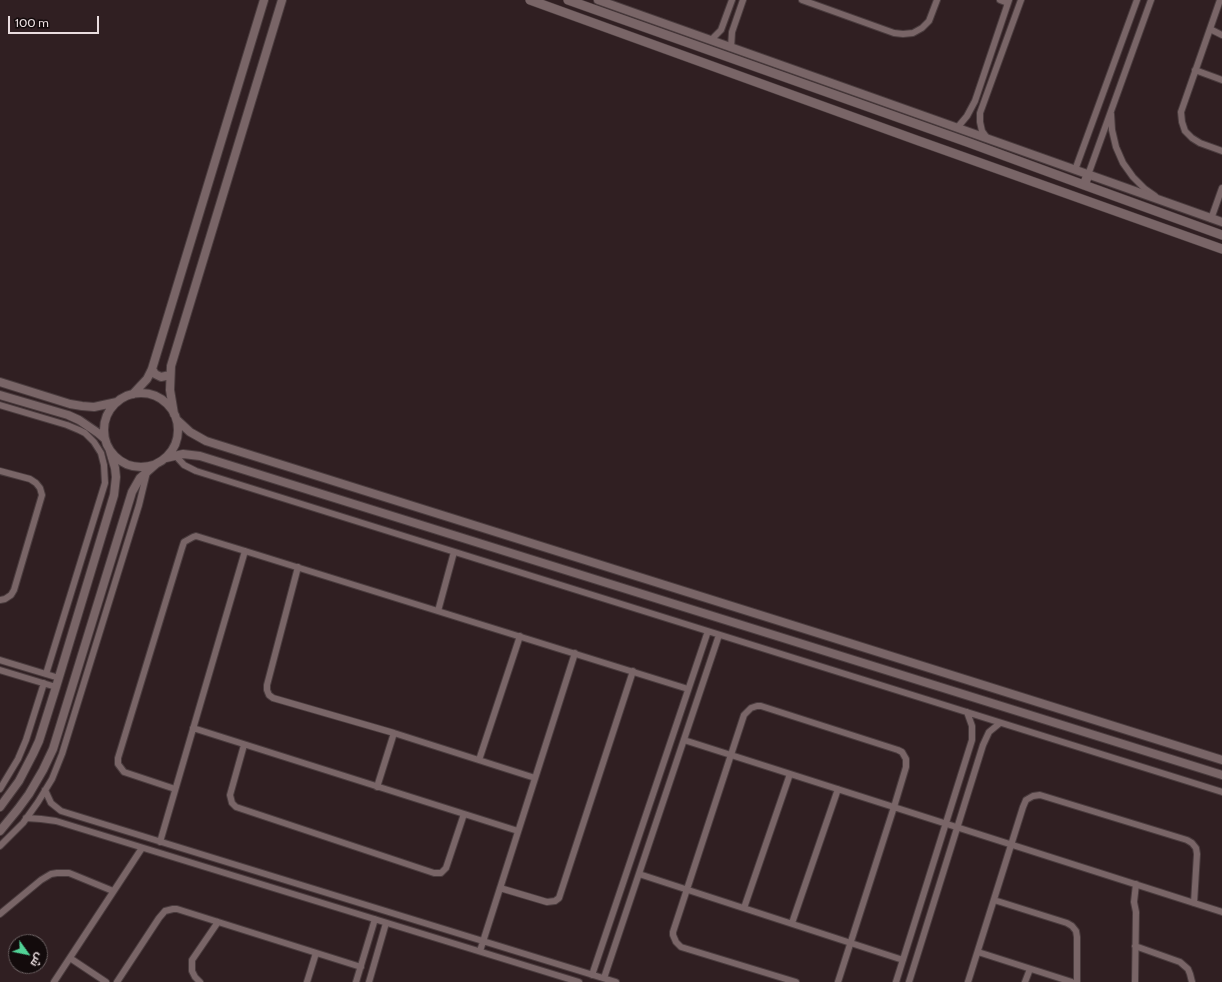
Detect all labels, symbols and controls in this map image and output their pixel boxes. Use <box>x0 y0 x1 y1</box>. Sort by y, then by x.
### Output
scale bar <box>10 8 101 34</box>
text: 100 m <box>15 15 49 30</box>
north arrow <box>8 934 48 974</box>
text: ش <box>28 950 47 970</box>

